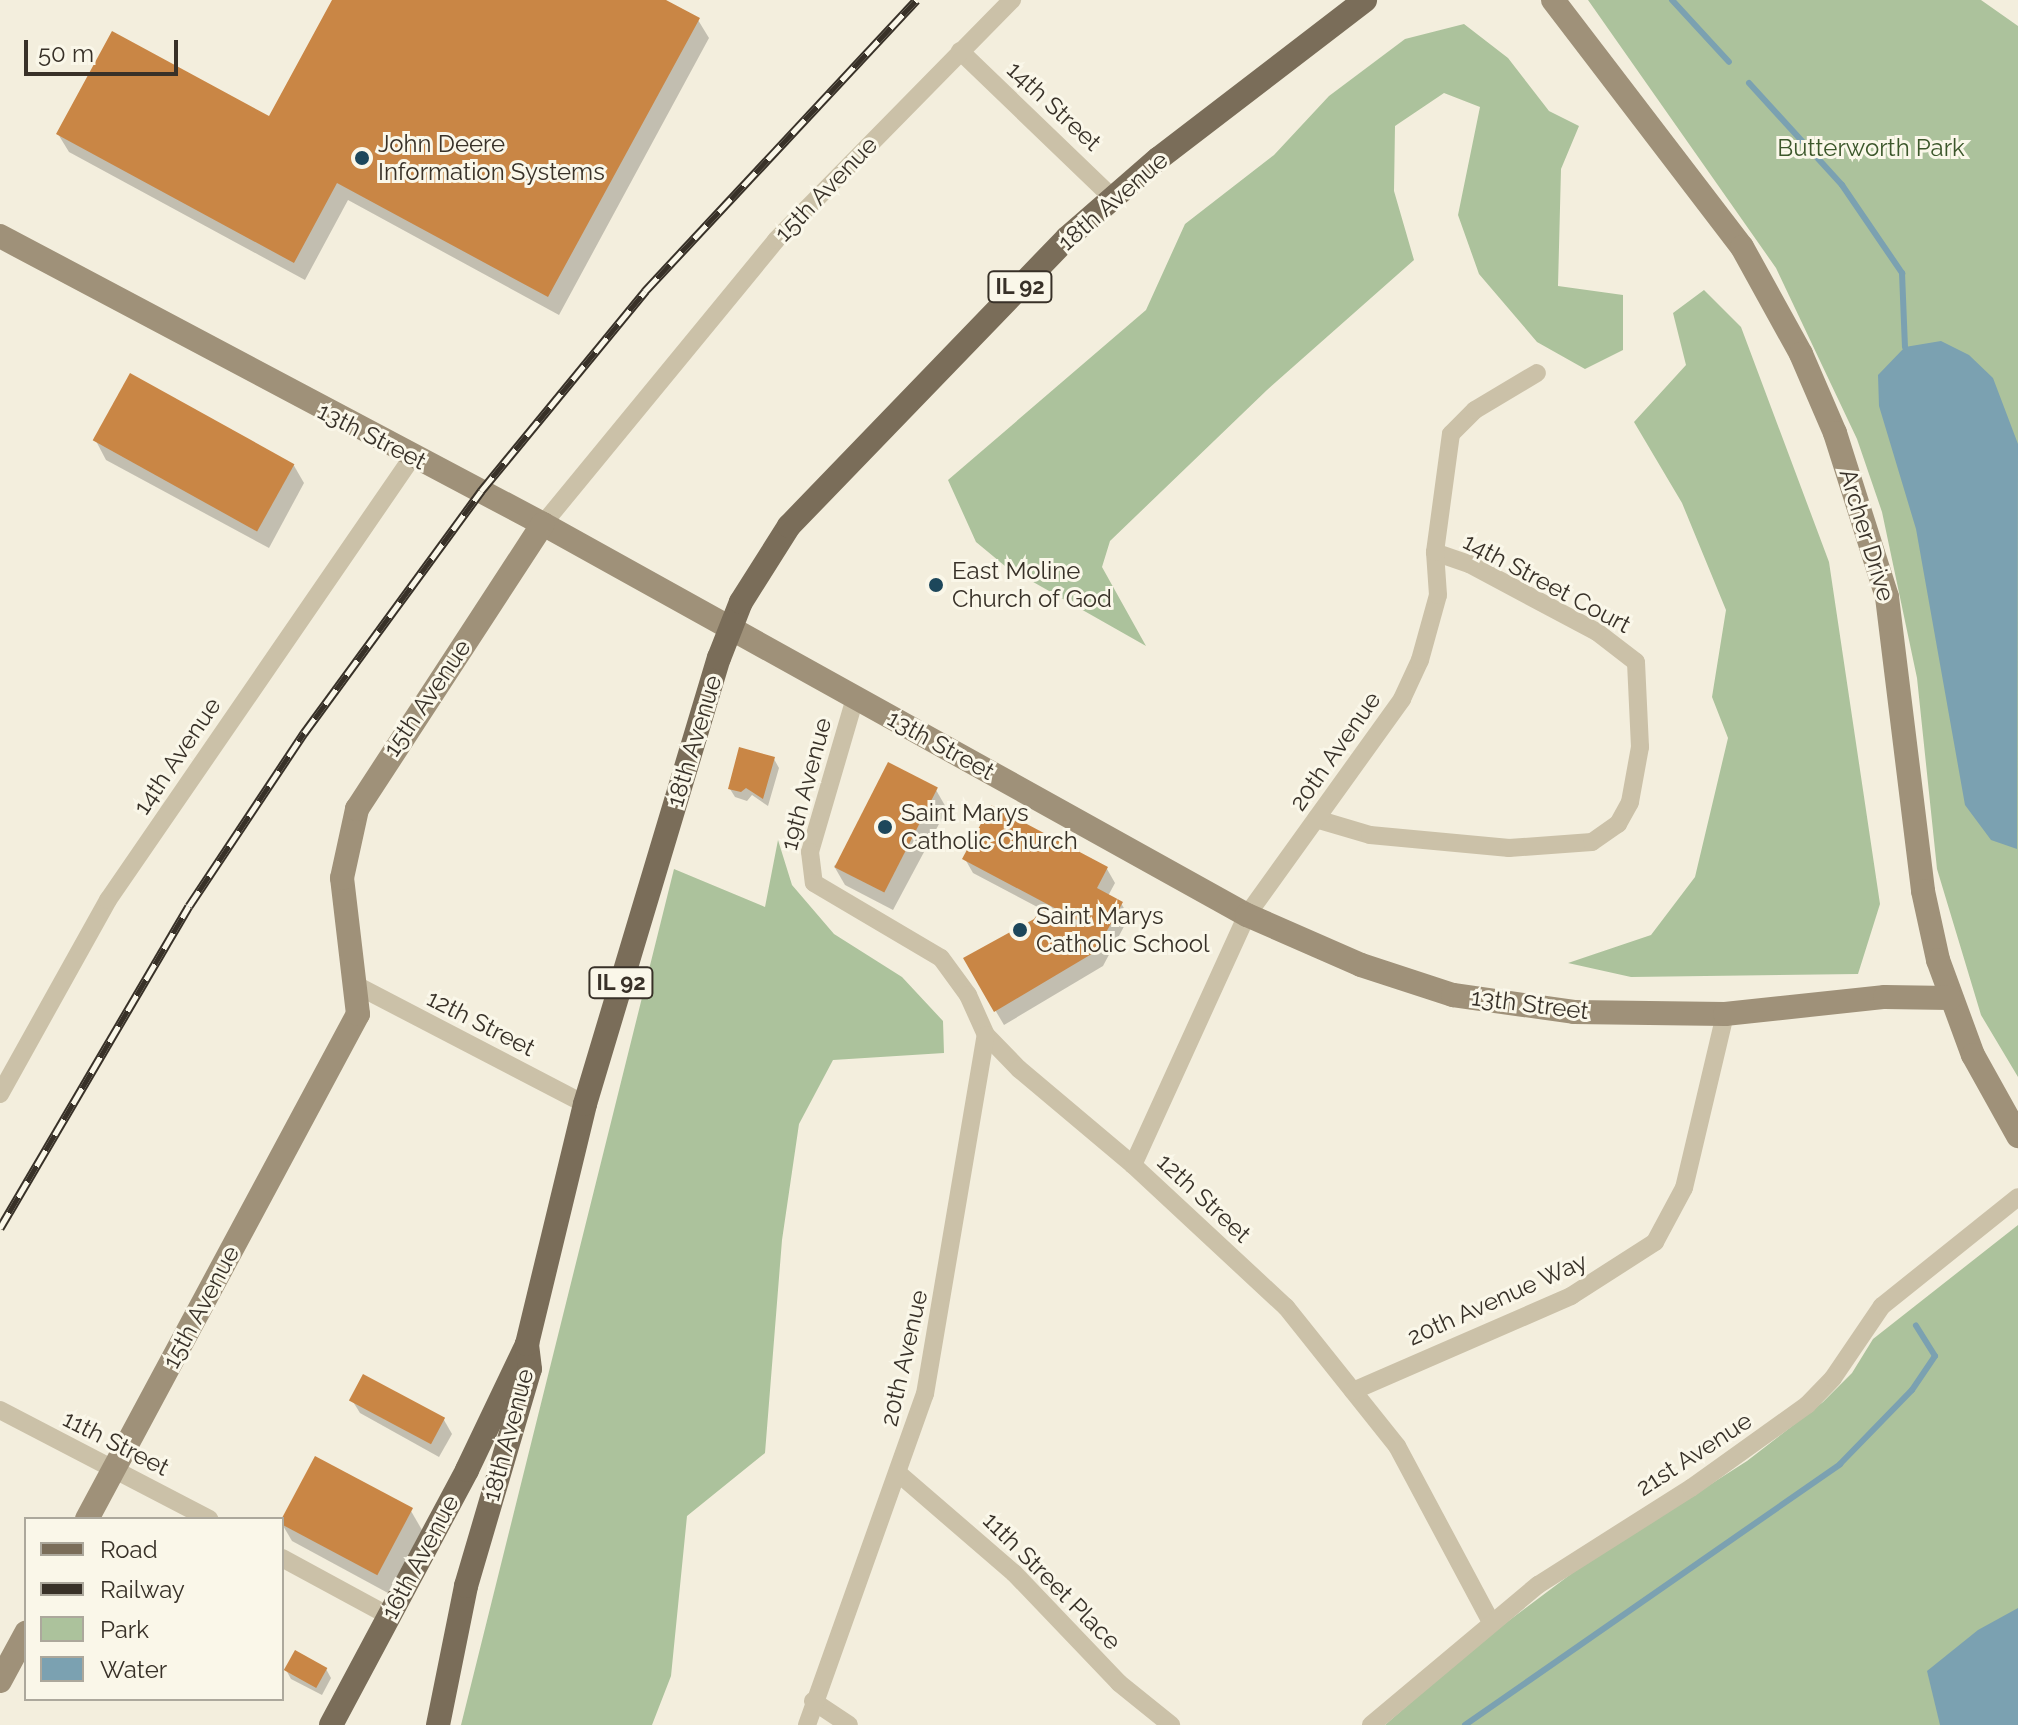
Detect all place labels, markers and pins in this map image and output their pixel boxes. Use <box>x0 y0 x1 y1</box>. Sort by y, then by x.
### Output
place label: John Deere Information Systems <box>378 130 605 186</box>
marker: John Deere Information Systems <box>353 149 371 167</box>
place label: East Moline Church of God <box>952 557 1113 613</box>
marker: East Moline Church of God <box>927 576 945 594</box>
place label: Saint Marys Catholic Church <box>901 799 1078 855</box>
marker: Saint Marys Catholic Church <box>876 818 894 836</box>
place label: Saint Marys Catholic School <box>1036 902 1210 958</box>
marker: Saint Marys Catholic School <box>1011 921 1029 939</box>

